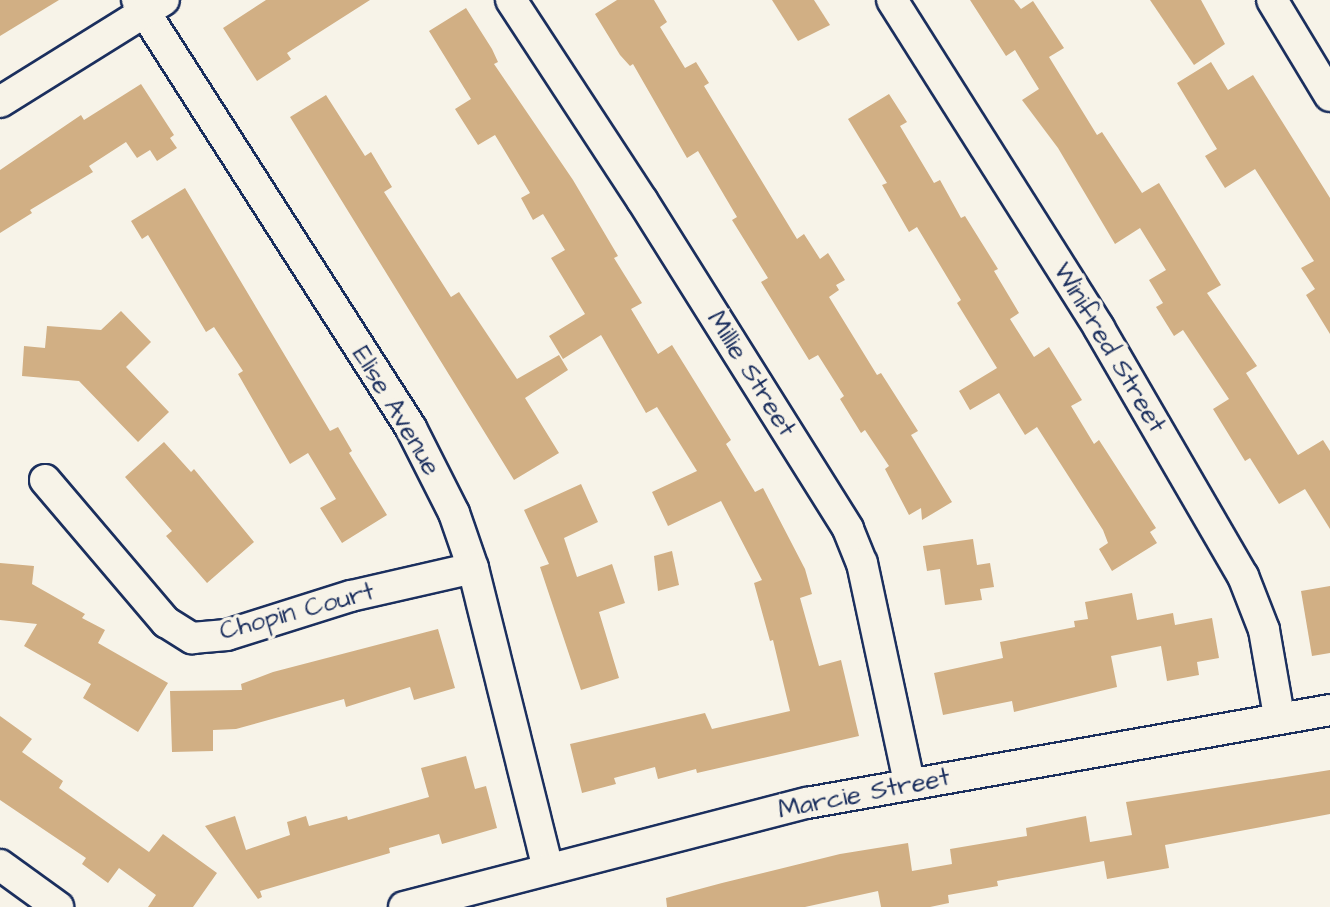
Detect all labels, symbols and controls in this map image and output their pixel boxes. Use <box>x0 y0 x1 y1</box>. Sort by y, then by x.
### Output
street label: Winifred Street <box>1046 257 1172 439</box>
street label: Millie Street <box>700 305 802 443</box>
street label: Elise Avenue <box>345 341 447 481</box>
street label: Chopin Court <box>216 576 378 648</box>
street label: Marcie Street <box>776 762 952 826</box>

